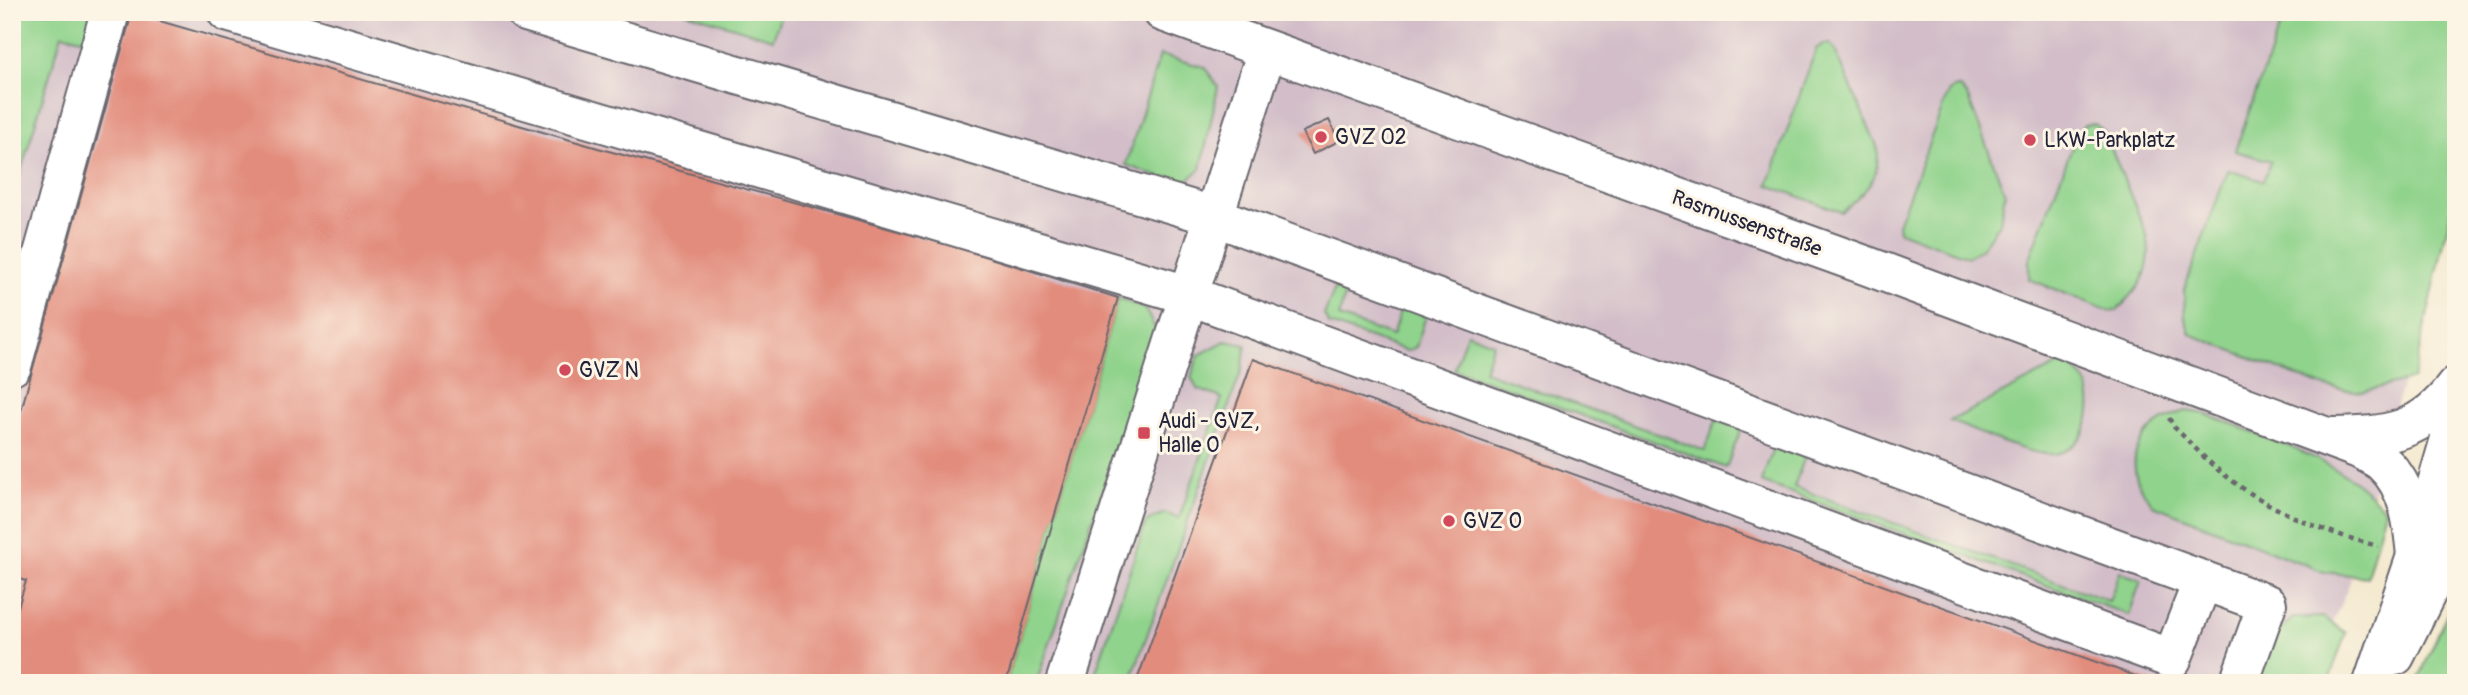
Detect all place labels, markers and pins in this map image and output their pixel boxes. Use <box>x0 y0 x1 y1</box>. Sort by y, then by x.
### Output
place label: GVZ 02 <box>1335 124 1406 151</box>
place label: LKW-Parkplatz <box>2044 127 2175 154</box>
marker: GVZ 02 <box>1313 129 1329 145</box>
marker: LKW-Parkplatz <box>2022 132 2038 148</box>
place label: GVZ N <box>579 357 639 384</box>
marker: GVZ N <box>557 362 573 378</box>
place label: Audi - GVZ, Halle O <box>1158 408 1260 459</box>
marker: Audi - GVZ, Halle O <box>1136 425 1152 441</box>
place label: GVZ O <box>1463 508 1522 535</box>
marker: GVZ O <box>1441 513 1457 529</box>

